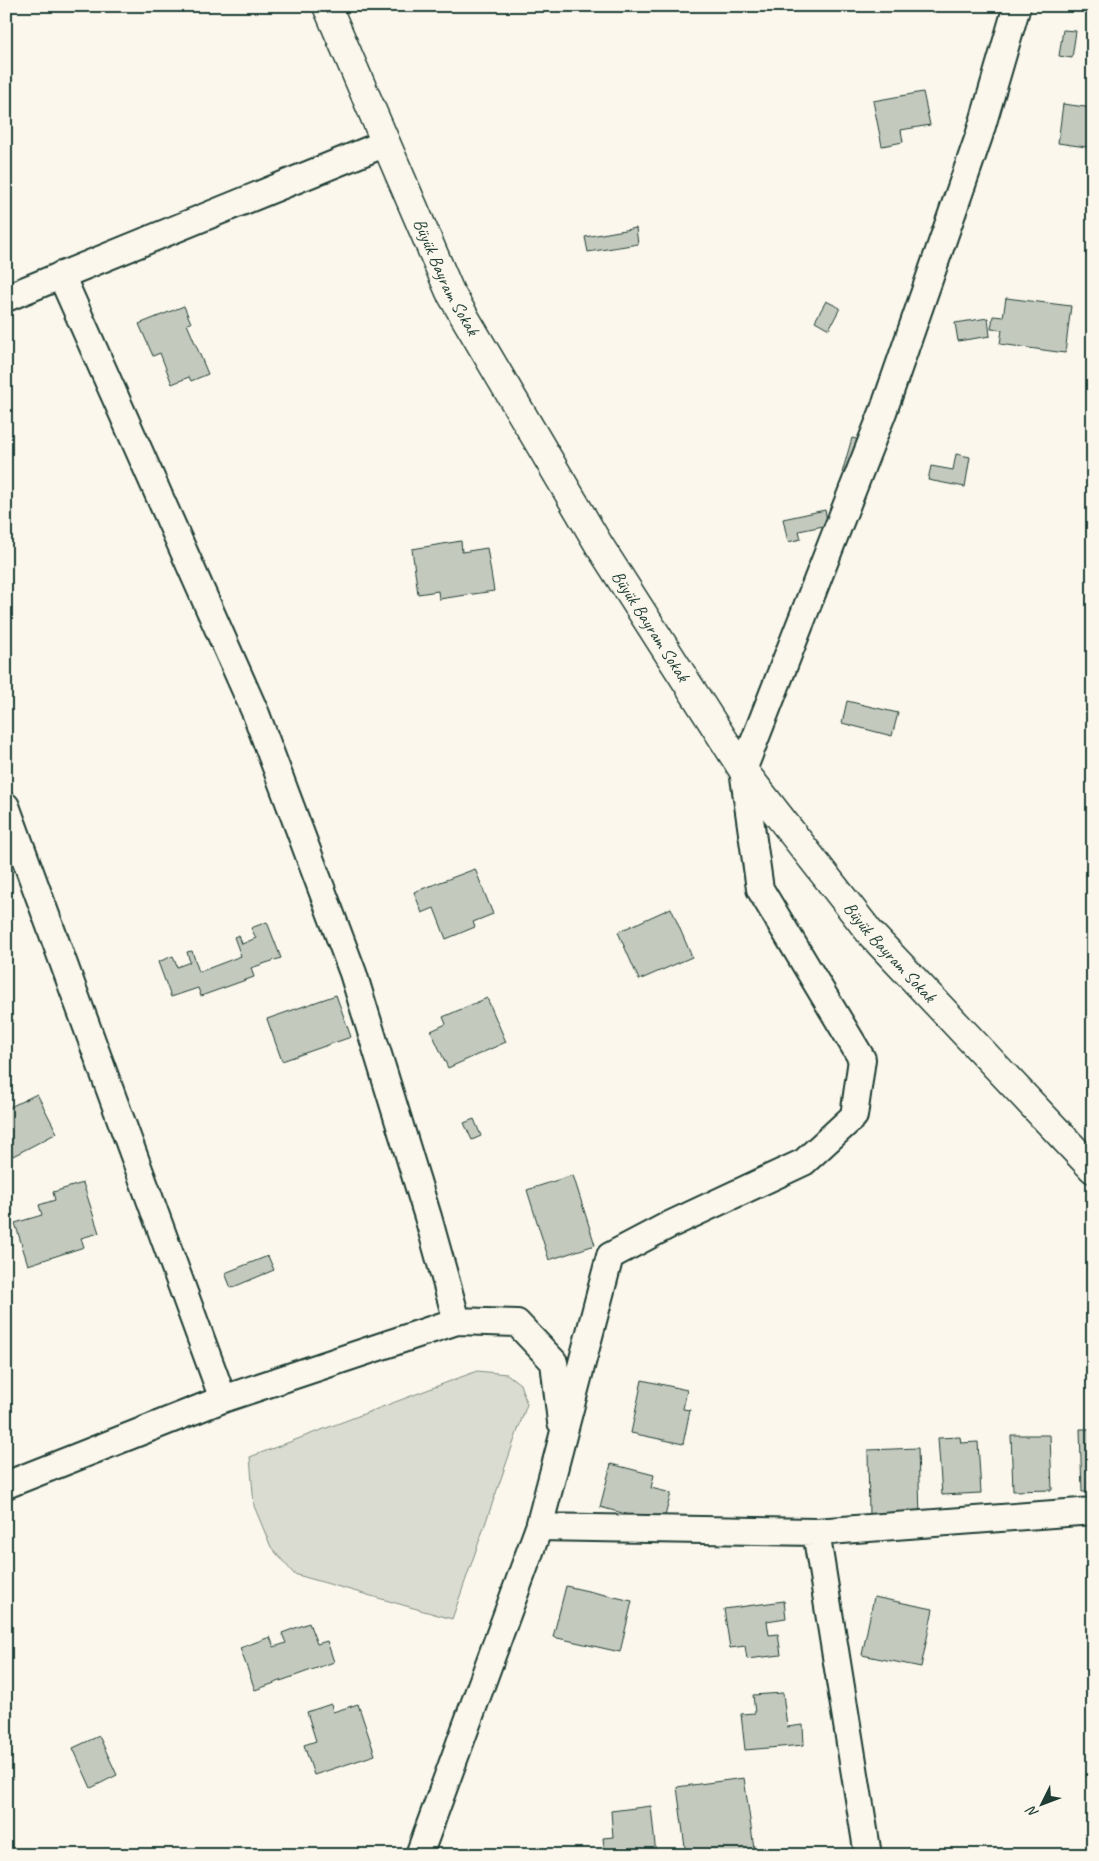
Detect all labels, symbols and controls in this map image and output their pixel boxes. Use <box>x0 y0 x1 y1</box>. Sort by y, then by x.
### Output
street label: Büyük Bayram Sokak <box>409 215 485 341</box>
street label: Büyük Bayram Sokak <box>607 566 695 687</box>
street label: Büyük Bayram Sokak <box>839 897 942 1008</box>
north arrow <box>1016 1778 1066 1828</box>
text: N <box>1022 1802 1042 1821</box>

